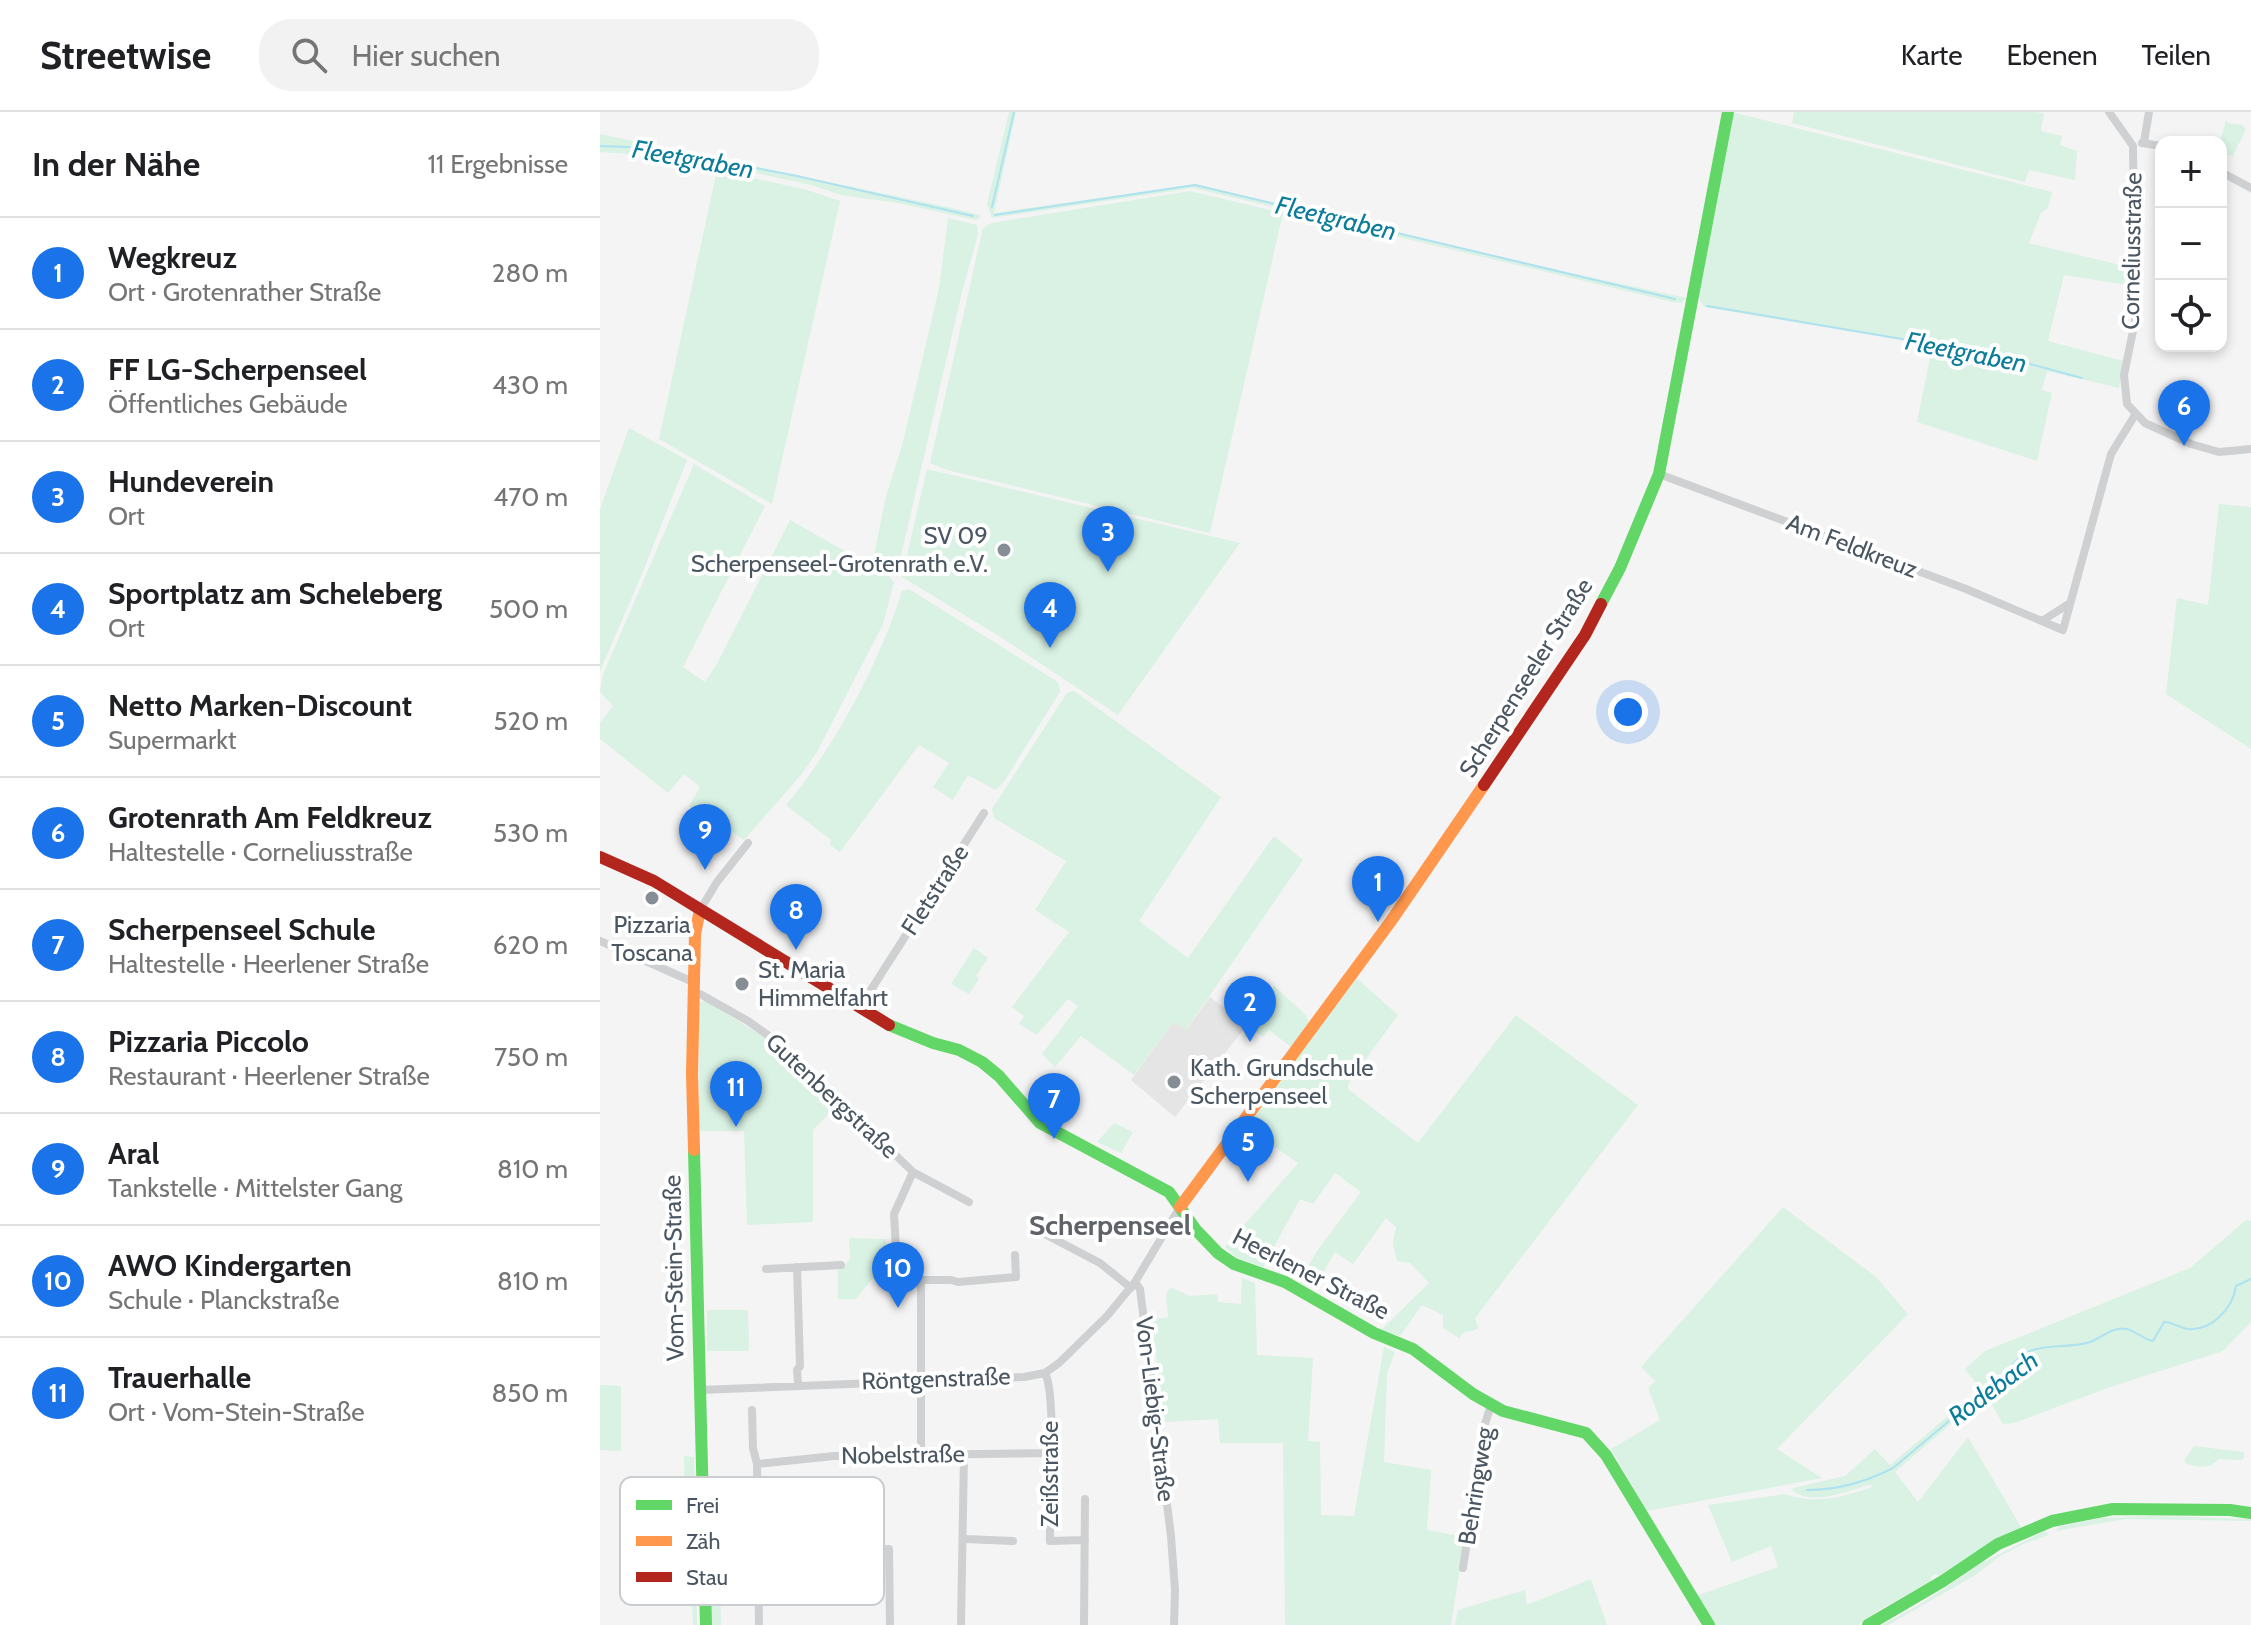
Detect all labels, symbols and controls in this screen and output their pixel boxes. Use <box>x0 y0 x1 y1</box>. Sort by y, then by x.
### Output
search box <box>259 19 819 91</box>
text: Streetwise <box>40 32 211 79</box>
icon: search <box>287 33 331 77</box>
text: Hier suchen <box>351 37 500 74</box>
text: Karte <box>1901 38 1963 72</box>
text: Ebenen <box>2007 38 2098 72</box>
text: Teilen <box>2142 38 2211 72</box>
water label: Fleetgraben <box>630 133 756 185</box>
map controls <box>2155 136 2227 352</box>
button: + <box>2155 136 2227 208</box>
text: In der Nähe <box>32 143 200 185</box>
text: 11 Ergebnisse <box>427 148 568 180</box>
street label: Corneliusstraße <box>2116 172 2147 330</box>
water label: Fleetgraben <box>1273 189 1399 247</box>
button: − <box>2155 208 2227 280</box>
text: Wegkreuz <box>108 239 237 276</box>
text: 1 <box>53 257 63 289</box>
text: 280 m <box>492 257 568 289</box>
text: Ort · Grotenrather Straße <box>108 276 381 308</box>
button: locate <box>2155 280 2227 352</box>
water label: Fleetgraben <box>1903 325 2029 379</box>
text: FF LG-Scherpenseel <box>108 351 367 388</box>
text: 2 <box>51 369 65 401</box>
text: 430 m <box>492 369 568 401</box>
pin: 6 <box>2158 380 2210 446</box>
text: Öffentliches Gebäude <box>108 388 348 420</box>
text: Hundeverein <box>108 463 274 500</box>
text: 3 <box>51 481 65 513</box>
text: 470 m <box>493 481 568 513</box>
text: Ort <box>108 500 145 532</box>
pin: 3 <box>1082 506 1134 572</box>
street label: Am Feldkreuz <box>1783 507 1922 584</box>
place label: SV 09 Scherpenseel-Grotenrath e.V. <box>691 521 988 578</box>
marker: SV 09 Scherpenseel-Grotenrath e.V. <box>995 541 1013 559</box>
street label: Scherpenseeler Straße <box>1453 573 1599 782</box>
text: Sportplatz am Scheleberg <box>108 575 442 612</box>
pin: 4 <box>1024 582 1076 648</box>
text: 4 <box>50 593 66 625</box>
text: 500 m <box>489 593 568 625</box>
text: Ort <box>108 612 145 644</box>
text: Netto Marken-Discount <box>108 687 412 724</box>
your location <box>1608 692 1648 732</box>
text: 5 <box>51 705 65 737</box>
text: 520 m <box>494 705 568 737</box>
text: Supermarkt <box>108 724 237 756</box>
text: Grotenrath Am Feldkreuz <box>108 799 432 836</box>
pin: 9 <box>679 804 731 870</box>
text: 6 <box>51 817 65 849</box>
text: 530 m <box>493 817 568 849</box>
text: Haltestelle · Corneliusstraße <box>108 836 413 868</box>
street label: Fletstraße <box>895 839 974 940</box>
pin: 1 <box>1352 856 1404 922</box>
pin: 8 <box>770 884 822 950</box>
marker: Pizzaria Toscana <box>643 889 661 907</box>
place label: Pizzaria Toscana <box>611 910 693 967</box>
text: Scherpenseel Schule <box>108 911 376 948</box>
text: 7 <box>51 929 65 961</box>
text: 620 m <box>493 929 568 961</box>
text: Haltestelle · Heerlener Straße <box>108 948 429 980</box>
place label: St. Maria Himmelfahrt <box>758 955 888 1012</box>
marker: St. Maria Himmelfahrt <box>733 975 751 993</box>
pin: 2 <box>1224 976 1276 1042</box>
text: Pizzaria Piccolo <box>108 1023 309 1060</box>
street label: Gutenbergstraße <box>760 1027 904 1164</box>
text: 8 <box>50 1041 66 1073</box>
text: 750 m <box>494 1041 568 1073</box>
place label: Kath. Grundschule Scherpenseel <box>1190 1053 1373 1110</box>
text: Restaurant · Heerlener Straße <box>108 1060 430 1092</box>
pin: 11 <box>710 1061 762 1127</box>
pin: 7 <box>1028 1073 1080 1139</box>
marker: Kath. Grundschule Scherpenseel <box>1165 1073 1183 1091</box>
pin: 5 <box>1222 1116 1274 1182</box>
text: Aral <box>108 1135 159 1172</box>
text: 9 <box>51 1153 65 1185</box>
text: 810 m <box>497 1153 568 1185</box>
text: Tankstelle · Mittelster Gang <box>108 1172 402 1204</box>
street label: Vom-Stein-Straße <box>657 1175 690 1361</box>
district label: Scherpenseel <box>1029 1208 1191 1242</box>
street label: Heerlener Straße <box>1228 1222 1394 1326</box>
pin: 10 <box>872 1242 924 1308</box>
text: AWO Kindergarten <box>108 1247 352 1284</box>
text: 10 <box>44 1265 72 1297</box>
text: 810 m <box>497 1265 568 1297</box>
text: Schule · Planckstraße <box>108 1284 339 1316</box>
street label: Von-Liebig-Straße <box>1130 1315 1181 1503</box>
water label: Rodebach <box>1942 1344 2044 1432</box>
text: Trauerhalle <box>108 1359 251 1396</box>
street label: Röntgenstraße <box>861 1361 1011 1396</box>
text: 11 <box>48 1377 68 1409</box>
text: 850 m <box>491 1377 568 1409</box>
text: Ort · Vom-Stein-Straße <box>108 1396 365 1428</box>
street label: Zeißstraße <box>1035 1421 1064 1527</box>
street label: Behringweg <box>1452 1424 1499 1547</box>
street label: Nobelstraße <box>841 1439 965 1470</box>
legend <box>620 1477 884 1605</box>
text: Frei <box>686 1492 719 1519</box>
text: Zäh <box>686 1528 720 1555</box>
text: Stau <box>686 1564 728 1591</box>

